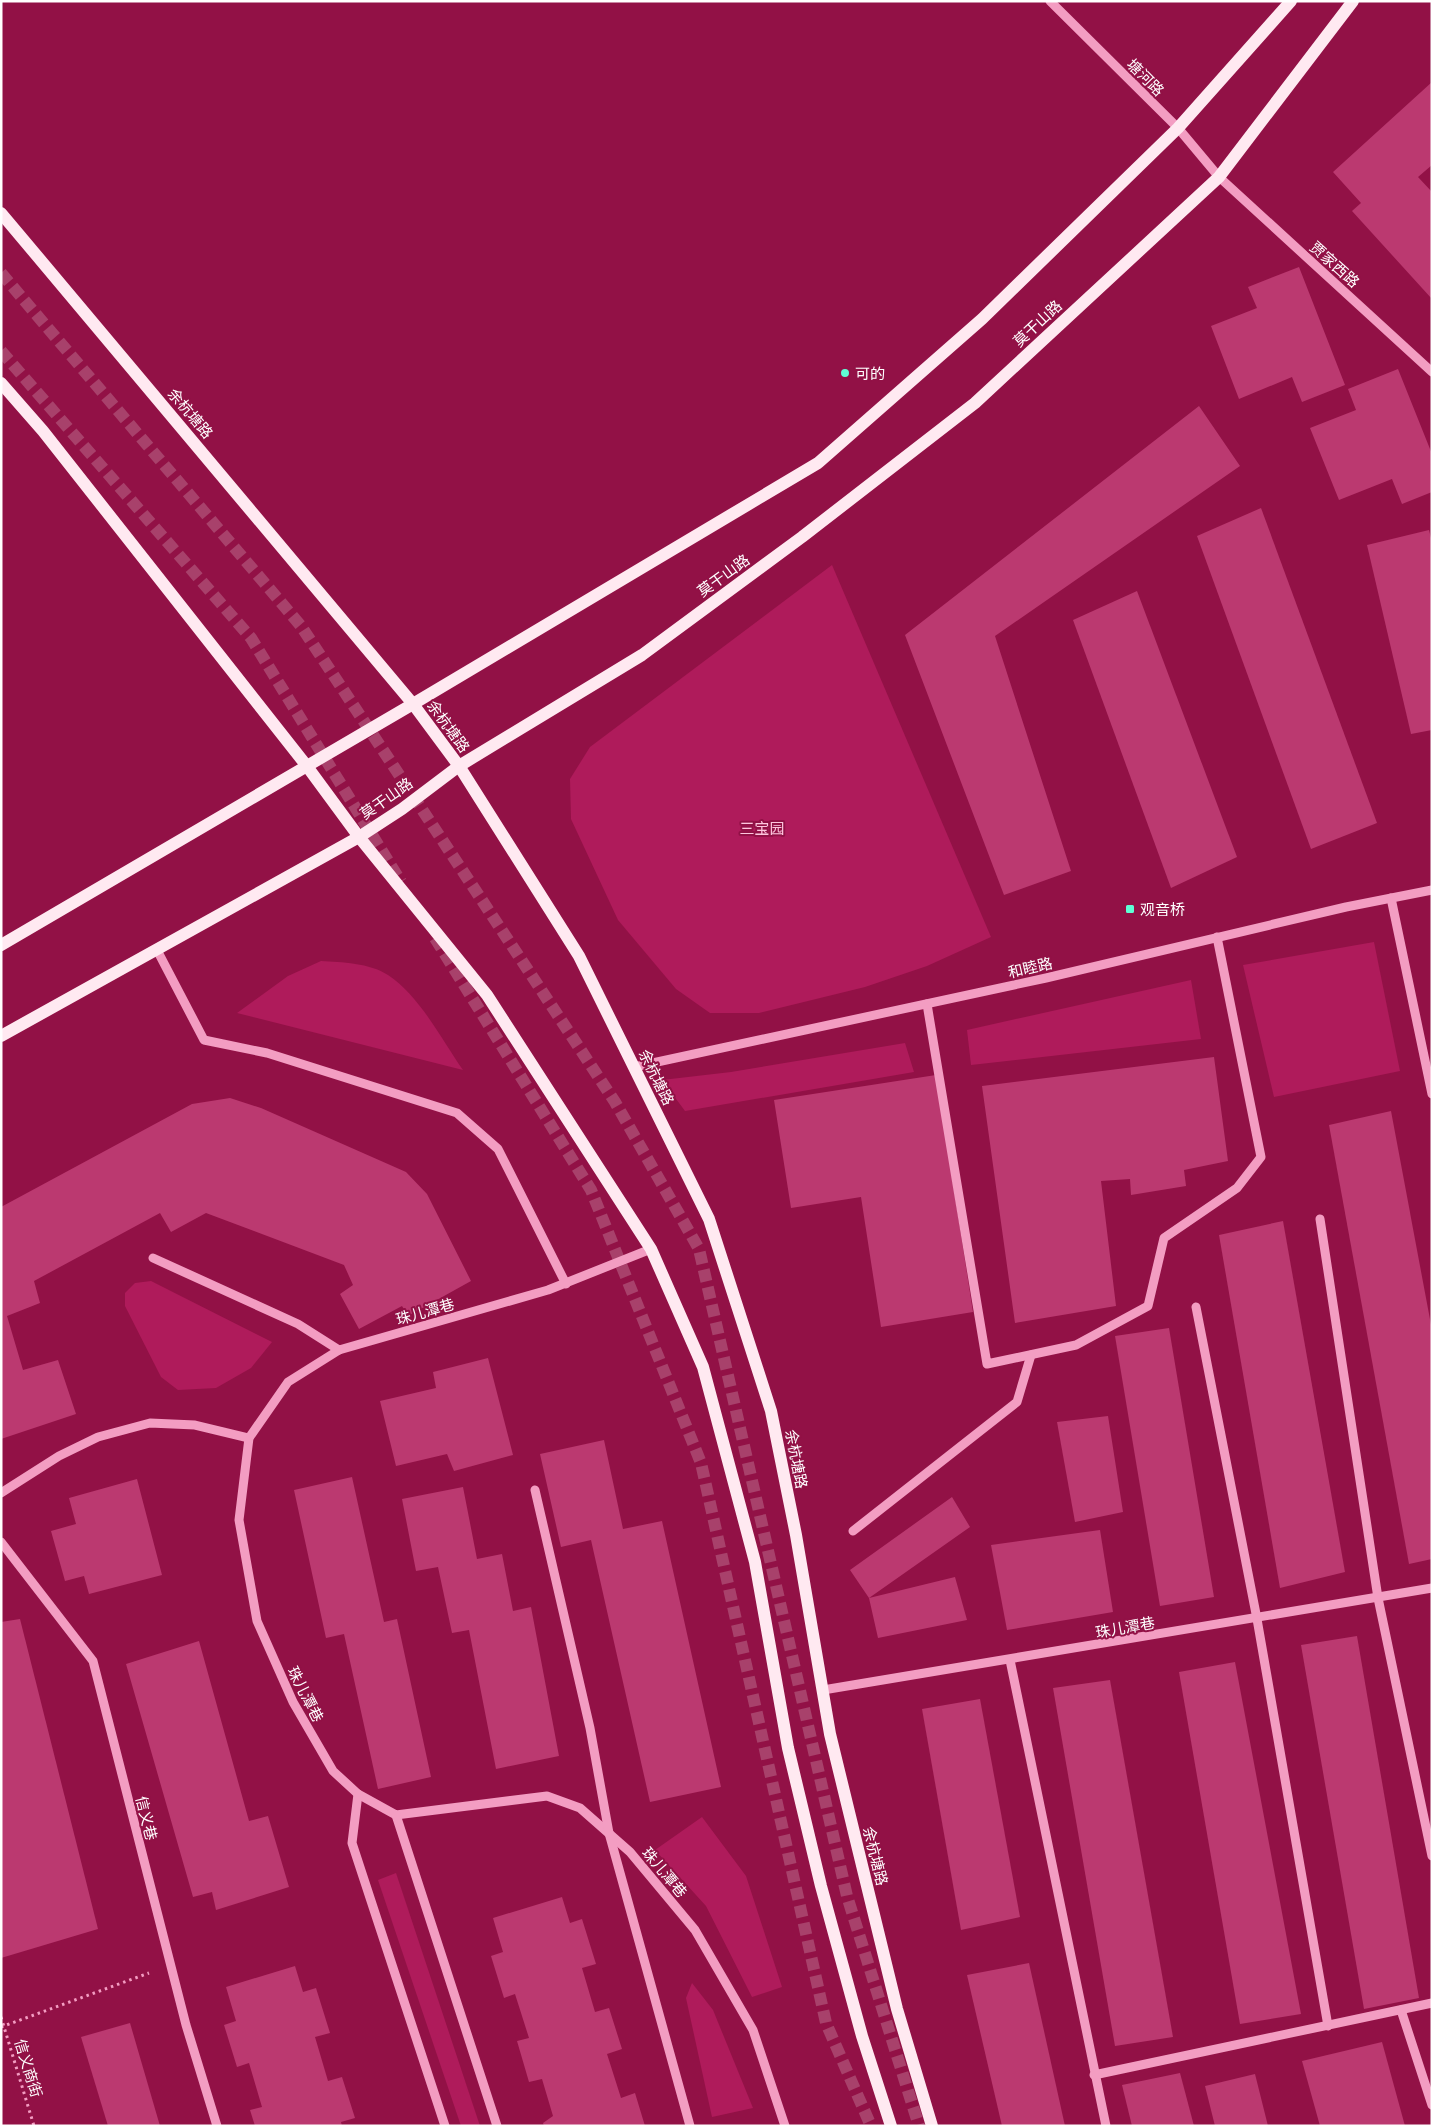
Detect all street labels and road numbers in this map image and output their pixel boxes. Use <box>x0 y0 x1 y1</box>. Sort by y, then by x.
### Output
street label: 塘河路 <box>1124 55 1168 99</box>
street label: 贾家西路 <box>1307 237 1363 291</box>
street label: 莫干山路 <box>1009 296 1065 350</box>
street label: 余杭塘路 <box>165 384 217 442</box>
street label: 莫干山路 <box>693 550 753 600</box>
street label: 余杭塘路 <box>424 696 474 756</box>
street label: 莫干山路 <box>356 773 416 823</box>
street label: 和睦路 <box>1006 953 1054 981</box>
street label: 余杭塘路 <box>636 1046 678 1108</box>
street label: 珠儿潭巷 <box>394 1294 456 1328</box>
street label: 余杭塘路 <box>782 1428 812 1490</box>
street label: 珠儿潭巷 <box>1094 1613 1156 1641</box>
street label: 珠儿潭巷 <box>284 1663 328 1725</box>
street label: 信义巷 <box>133 1794 161 1842</box>
street label: 余杭塘路 <box>860 1825 892 1887</box>
street label: 珠儿潭巷 <box>639 1843 691 1901</box>
street label: 信义商街 <box>12 2037 46 2099</box>

